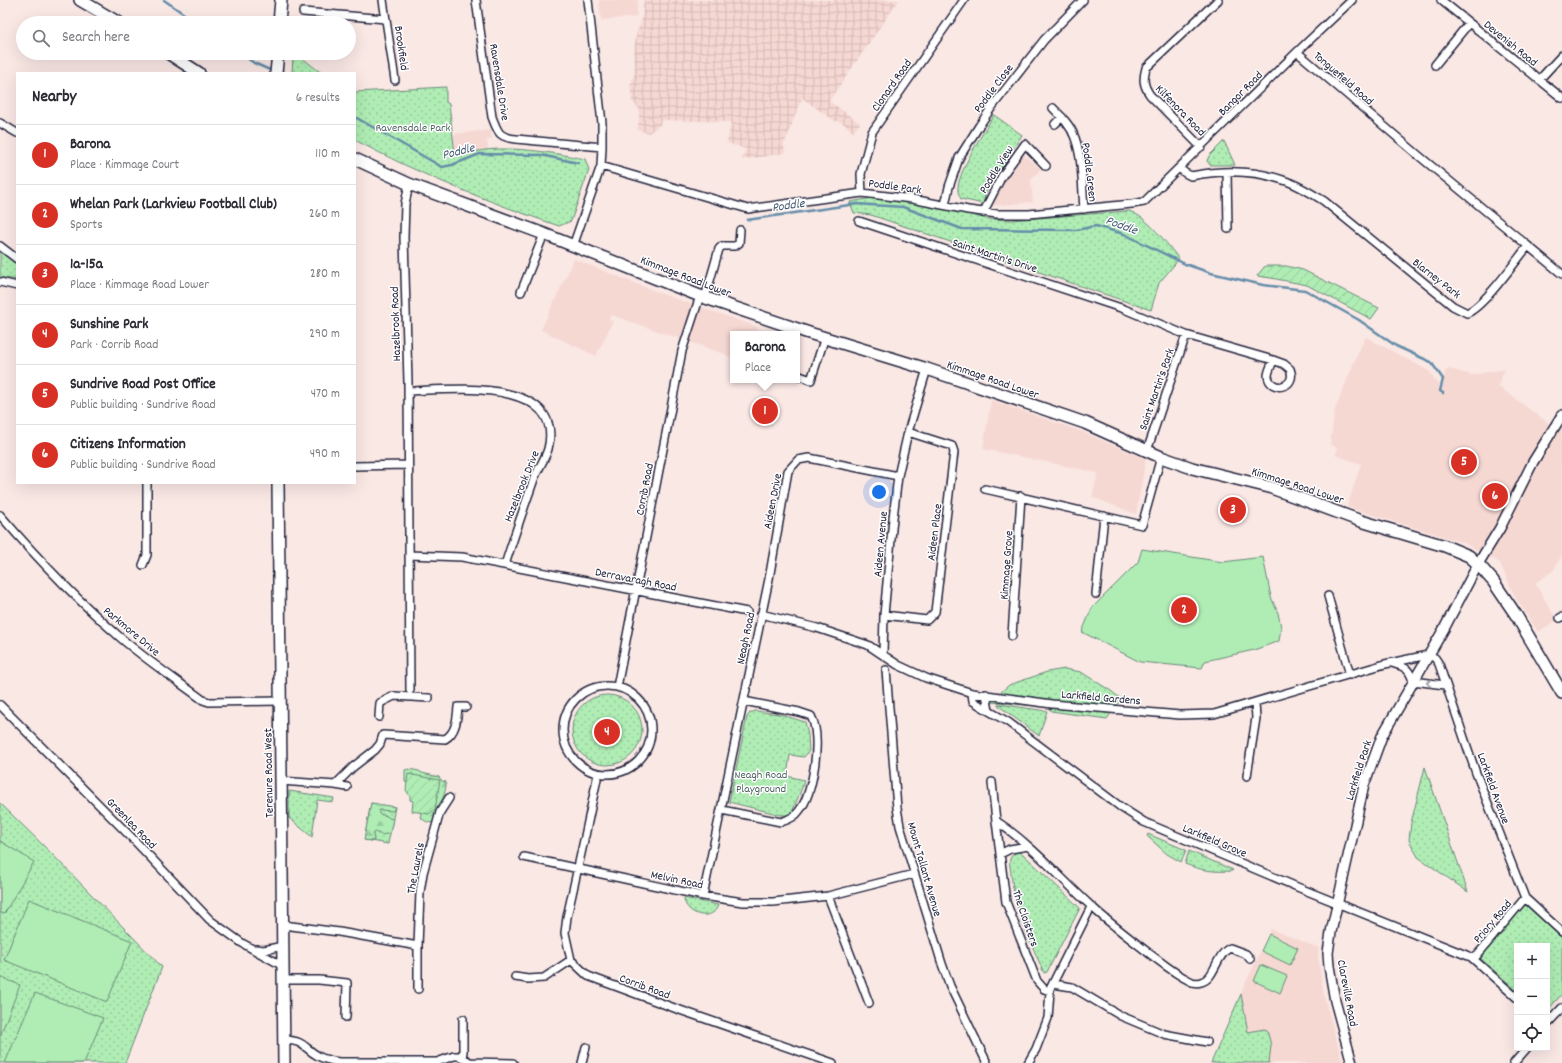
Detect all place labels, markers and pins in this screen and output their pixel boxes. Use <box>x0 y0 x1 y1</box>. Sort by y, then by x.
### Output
pin: 1 <box>752 396 778 426</box>
pin: 5 <box>1451 447 1477 477</box>
pin: 6 <box>1482 481 1508 511</box>
pin: 3 <box>1220 495 1246 525</box>
pin: 2 <box>1171 595 1197 625</box>
pin: 4 <box>594 717 620 747</box>

